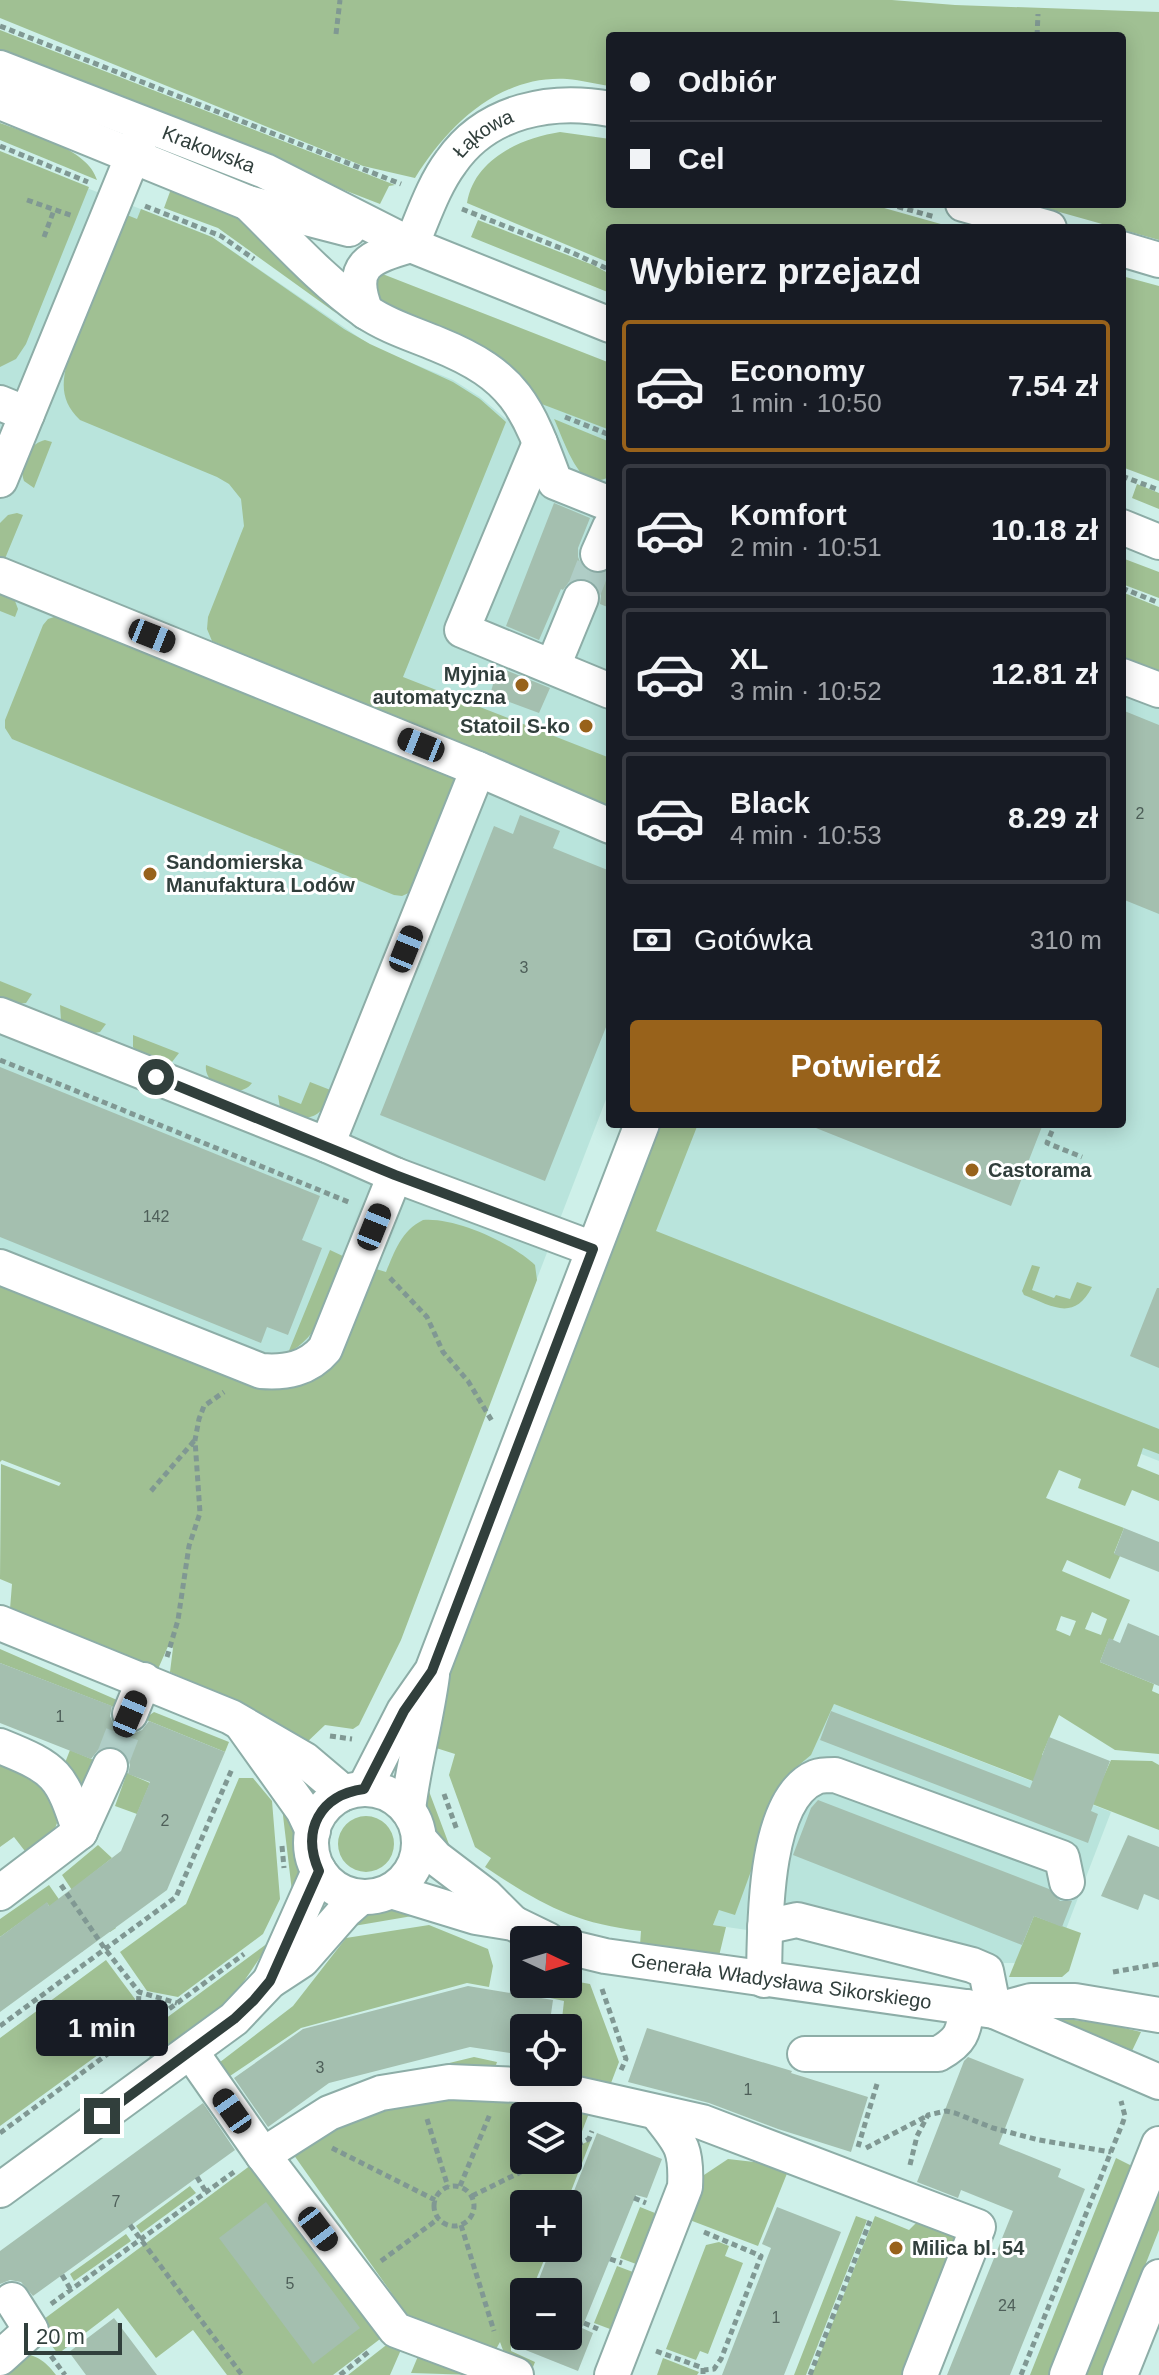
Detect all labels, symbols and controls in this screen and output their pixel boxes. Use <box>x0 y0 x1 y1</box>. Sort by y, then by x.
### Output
text: Odbiór <box>678 65 776 98</box>
street label: Łąkowa <box>448 105 517 162</box>
street label: Krakowska <box>159 121 259 177</box>
text: Cel <box>678 142 725 175</box>
text: Wybierz przejazd <box>630 251 921 292</box>
icon: car <box>634 350 706 422</box>
text: Economy <box>730 354 865 387</box>
text: 7.54 zł <box>1008 369 1098 402</box>
text: 1 min · 10:50 <box>730 388 882 418</box>
icon: car <box>634 494 706 566</box>
text: Komfort <box>730 498 847 531</box>
text: 10.18 zł <box>991 513 1098 546</box>
text: 2 min · 10:51 <box>730 532 882 562</box>
car <box>125 616 179 656</box>
icon: car <box>634 638 706 710</box>
text: XL <box>730 642 768 675</box>
text: 12.81 zł <box>991 657 1098 690</box>
place label: Myjnia automatyczna <box>373 663 507 708</box>
marker: Myjnia automatyczna <box>513 676 531 694</box>
text: 3 min · 10:52 <box>730 676 882 706</box>
place label: Statoil S-ko <box>460 715 570 737</box>
marker: Statoil S-ko <box>577 717 595 735</box>
car <box>394 725 448 765</box>
icon: car <box>634 782 706 854</box>
text: Black <box>730 786 810 819</box>
text: 8.29 zł <box>1008 801 1098 834</box>
house number: 2 <box>1136 805 1145 822</box>
text: 4 min · 10:53 <box>730 820 882 850</box>
place label: Sandomierska Manufaktura Lodów <box>166 851 355 896</box>
marker: Sandomierska Manufaktura Lodów <box>141 865 159 883</box>
icon: cash <box>630 918 674 962</box>
car <box>386 922 426 976</box>
text: Gotówka <box>694 923 812 956</box>
text: 310 m <box>1030 925 1102 955</box>
house number: 3 <box>520 959 529 976</box>
button: Potwierdź <box>630 1020 1102 1112</box>
route start <box>138 1059 174 1095</box>
place label: Castorama <box>988 1159 1092 1181</box>
marker: Castorama <box>963 1161 981 1179</box>
car <box>354 1200 394 1254</box>
house number: 142 <box>143 1208 169 1225</box>
car <box>110 1687 150 1741</box>
house number: 1 <box>56 1708 65 1725</box>
house number: 2 <box>161 1812 170 1829</box>
north arrow <box>510 1926 582 1998</box>
map controls <box>510 1926 582 2350</box>
street label: Generała Władysława Sikorskiego <box>629 1949 933 2013</box>
callout: 1 min <box>36 2000 168 2056</box>
text: 1 min <box>68 2013 136 2043</box>
button: locate <box>510 2014 582 2086</box>
house number: 3 <box>316 2059 325 2076</box>
house number: 1 <box>744 2081 753 2098</box>
car <box>208 2084 256 2138</box>
route end <box>84 2098 120 2134</box>
button: layers <box>510 2102 582 2174</box>
button: + <box>510 2190 582 2262</box>
house number: 7 <box>112 2193 121 2210</box>
car <box>294 2203 342 2255</box>
place label: Milica bl. 54 <box>912 2237 1025 2259</box>
marker: Milica bl. 54 <box>887 2239 905 2257</box>
house number: 5 <box>286 2275 295 2292</box>
button: − <box>510 2278 582 2350</box>
house number: 24 <box>998 2297 1016 2314</box>
house number: 1 <box>772 2309 781 2326</box>
scale bar <box>24 2319 122 2355</box>
text: 20 m <box>36 2324 85 2349</box>

